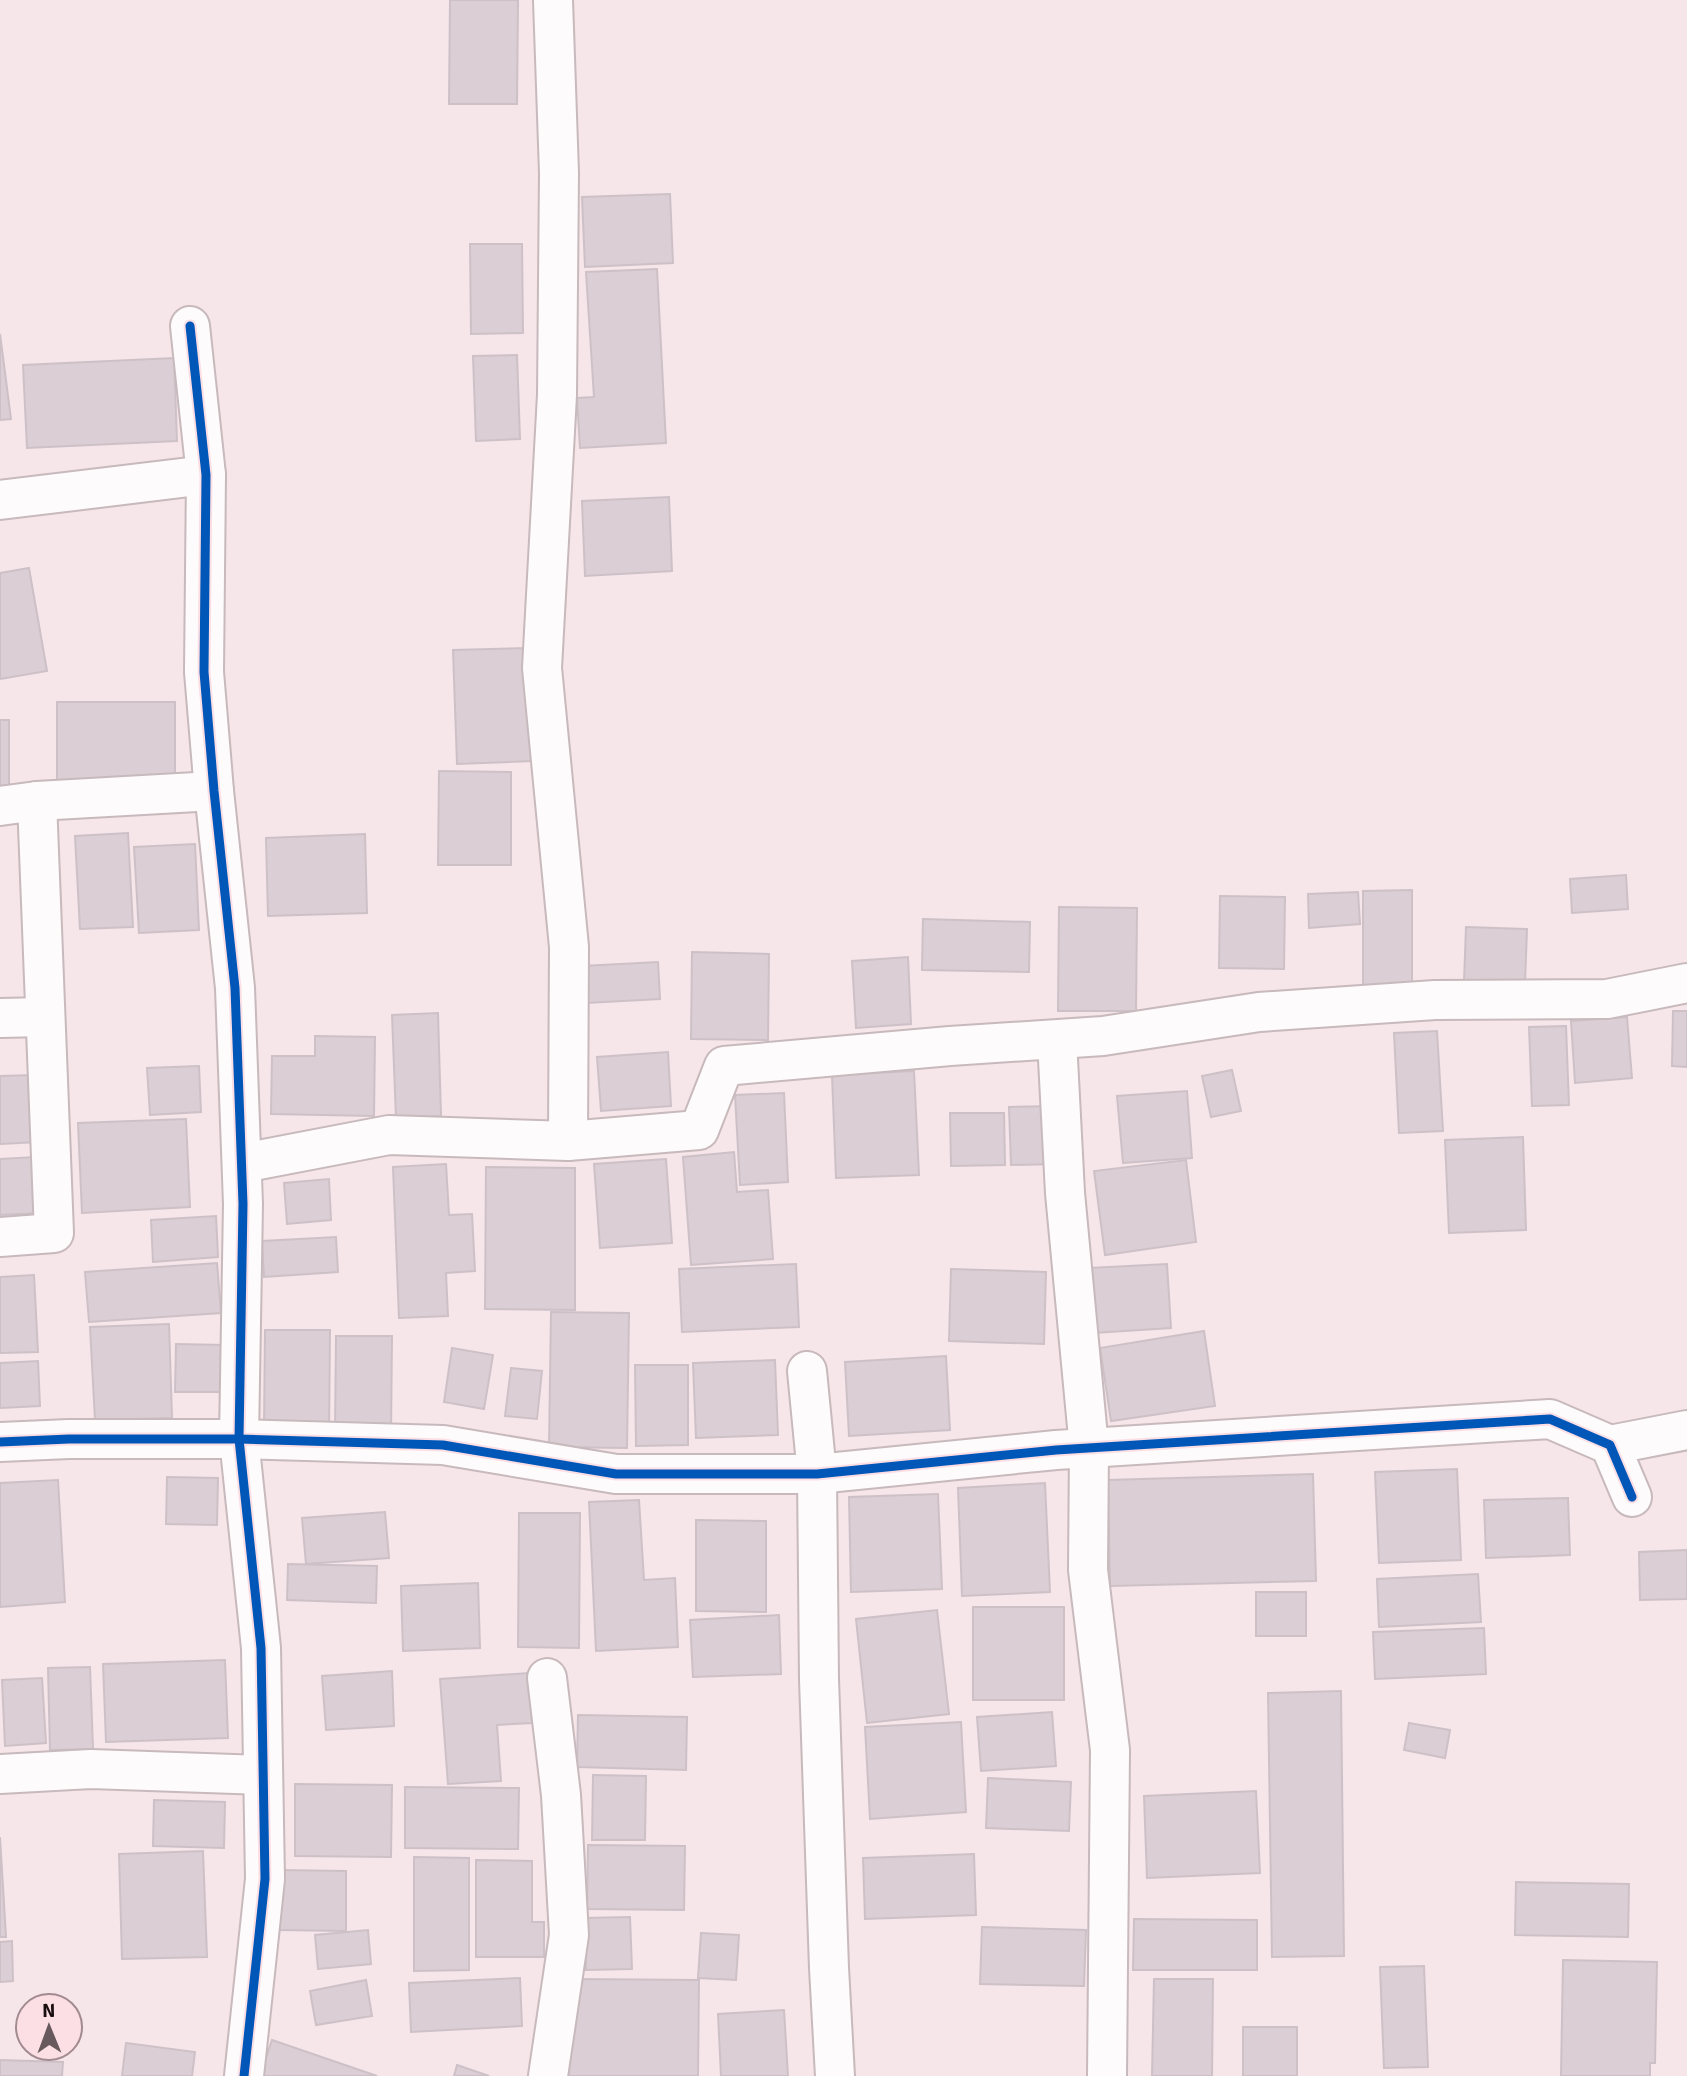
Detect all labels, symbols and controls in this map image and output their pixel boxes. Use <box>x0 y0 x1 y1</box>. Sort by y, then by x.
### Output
north arrow <box>14 1992 84 2062</box>
text: N <box>42 1999 56 2023</box>

